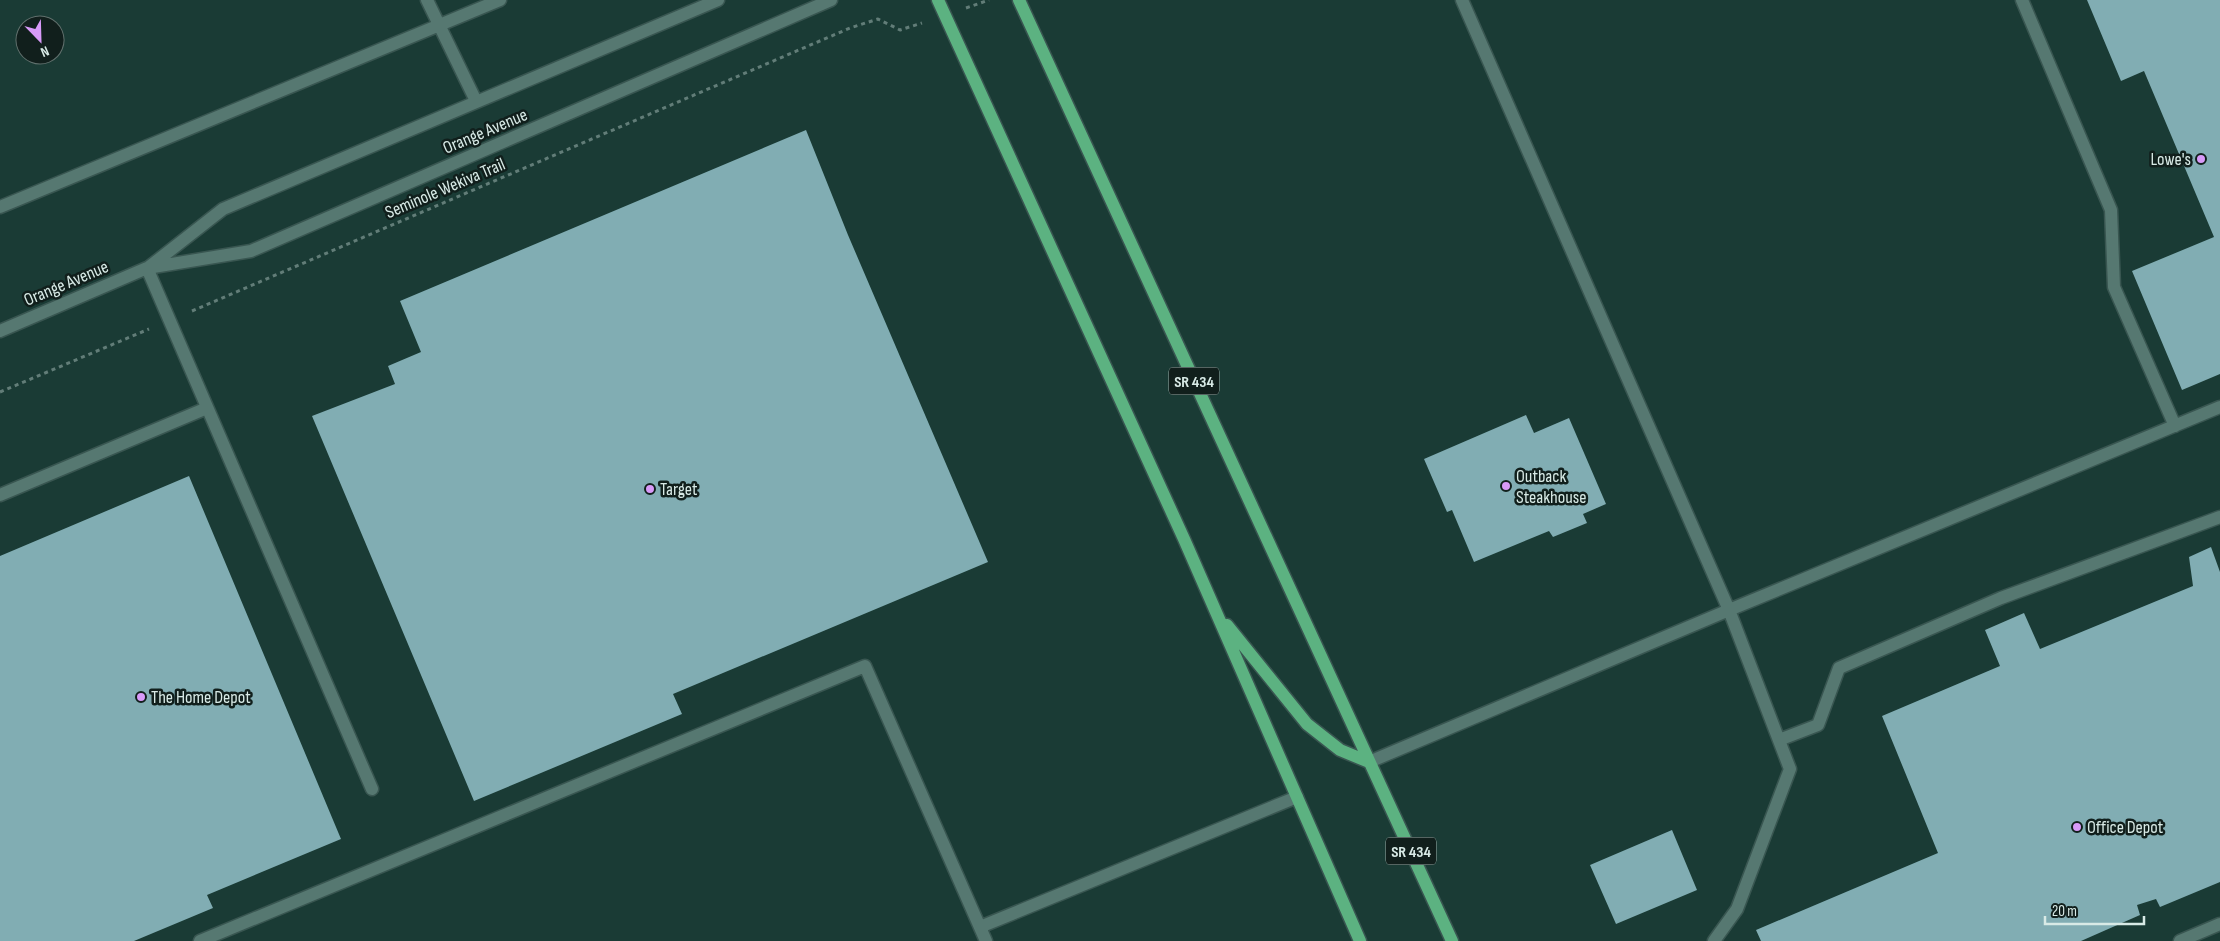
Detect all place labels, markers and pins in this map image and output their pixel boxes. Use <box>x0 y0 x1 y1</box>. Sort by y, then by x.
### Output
place label: Lowe's <box>2151 149 2191 170</box>
marker: Lowe's <box>2195 153 2207 165</box>
place label: Outback Steakhouse <box>1516 466 1587 508</box>
place label: Target <box>660 479 698 500</box>
marker: Outback Steakhouse <box>1500 480 1512 492</box>
marker: Target <box>644 483 656 495</box>
place label: The Home Depot <box>151 687 251 708</box>
marker: The Home Depot <box>135 691 147 703</box>
place label: Office Depot <box>2087 817 2164 838</box>
marker: Office Depot <box>2071 821 2083 833</box>

